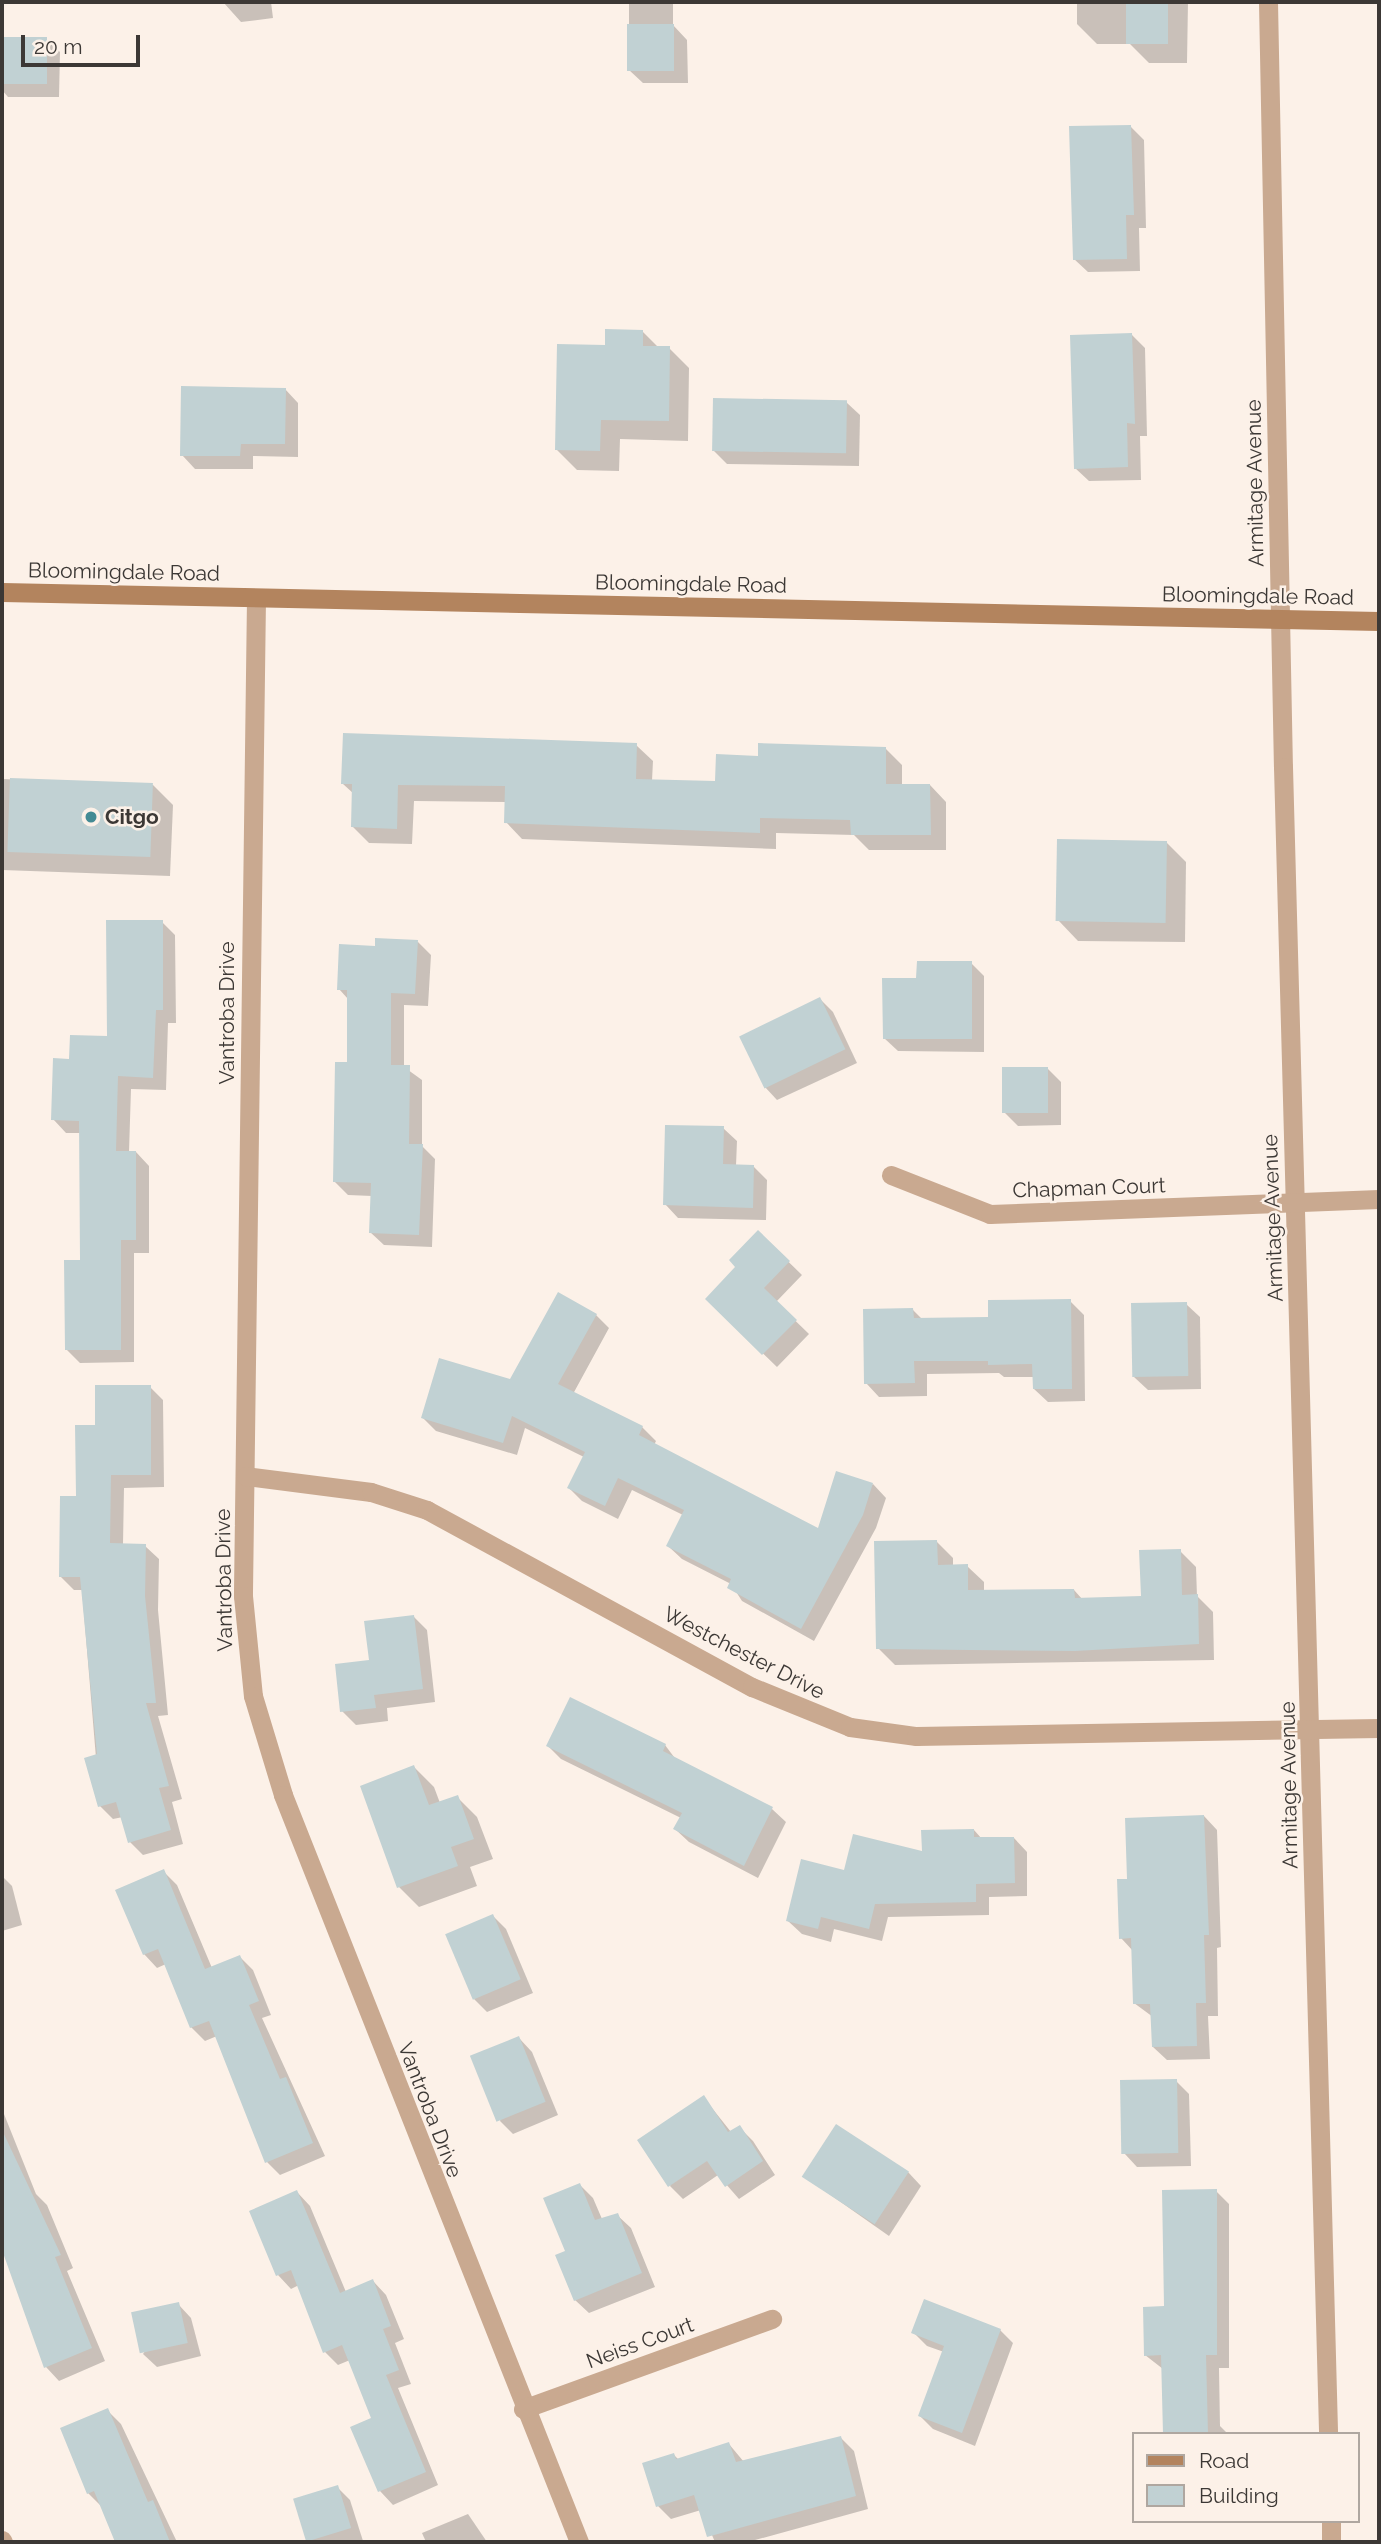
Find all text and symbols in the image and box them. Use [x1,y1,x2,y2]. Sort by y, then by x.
scale bar [24,21,144,65]
text: 20 m [34,34,82,59]
street label: Armitage Avenue [1241,399,1269,567]
street label: Bloomingdale Road [28,558,220,586]
street label: Bloomingdale Road [595,570,787,598]
street label: Bloomingdale Road [1162,582,1354,610]
place label: Citgo [105,804,159,830]
marker: Citgo [83,809,99,825]
street label: Vantroba Drive [214,941,240,1085]
street label: Armitage Avenue [1257,1133,1289,1303]
street label: Chapman Court [1012,1173,1166,1203]
street label: Vantroba Drive [210,1508,238,1652]
street label: Westchester Drive [659,1601,829,1705]
street label: Armitage Avenue [1275,1701,1303,1869]
street label: Vantroba Drive [393,2039,467,2181]
street label: Neiss Court [583,2312,697,2374]
legend [1132,2432,1360,2523]
text: Road [1199,2448,1249,2473]
text: Building [1199,2483,1279,2508]

